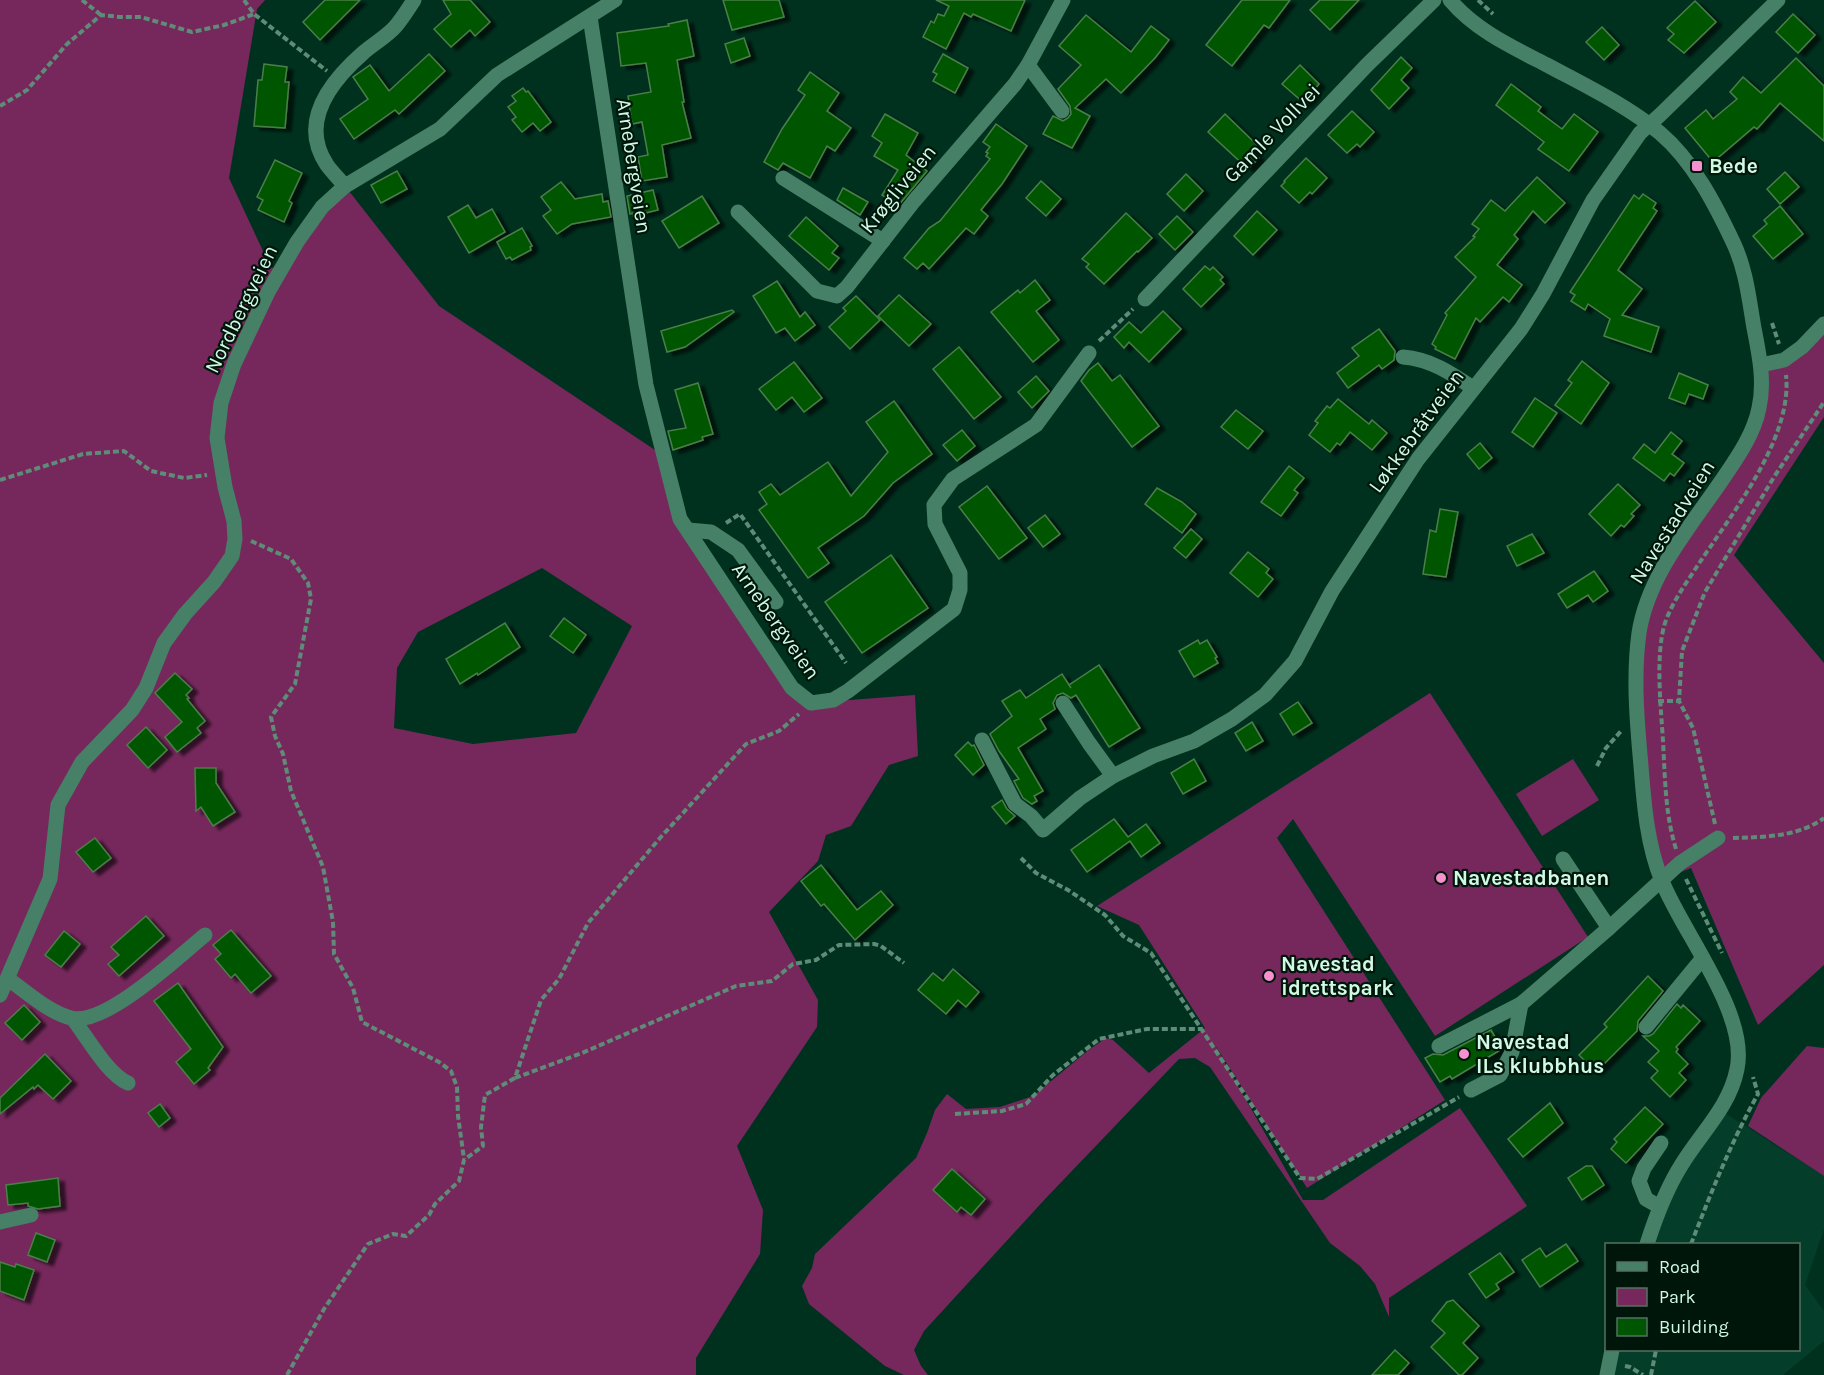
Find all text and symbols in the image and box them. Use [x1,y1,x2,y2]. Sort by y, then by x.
street label: Gamle Vollvei [1219,78,1325,188]
street label: Arnebergveien [611,97,657,235]
street label: Krøgliveien [855,140,941,238]
place label: Bede [1709,154,1758,178]
marker: Bede [1690,159,1704,173]
street label: Nordbergveien [200,241,282,377]
street label: Løkkebråtveien [1363,365,1469,497]
street label: Navestadveien [1624,456,1720,588]
street label: Arnebergveien [727,558,825,684]
place label: Navestadbanen [1453,866,1609,890]
marker: Navestadbanen [1434,871,1448,885]
place label: Navestad idrettspark [1281,952,1394,1000]
marker: Navestad idrettspark [1262,969,1276,983]
place label: Navestad ILs klubbhus [1476,1030,1604,1078]
marker: Navestad ILs klubbhus [1457,1047,1471,1061]
legend [1605,1243,1800,1351]
text: Road [1659,1256,1700,1278]
text: Park [1659,1286,1696,1308]
text: Building [1659,1316,1729,1338]

